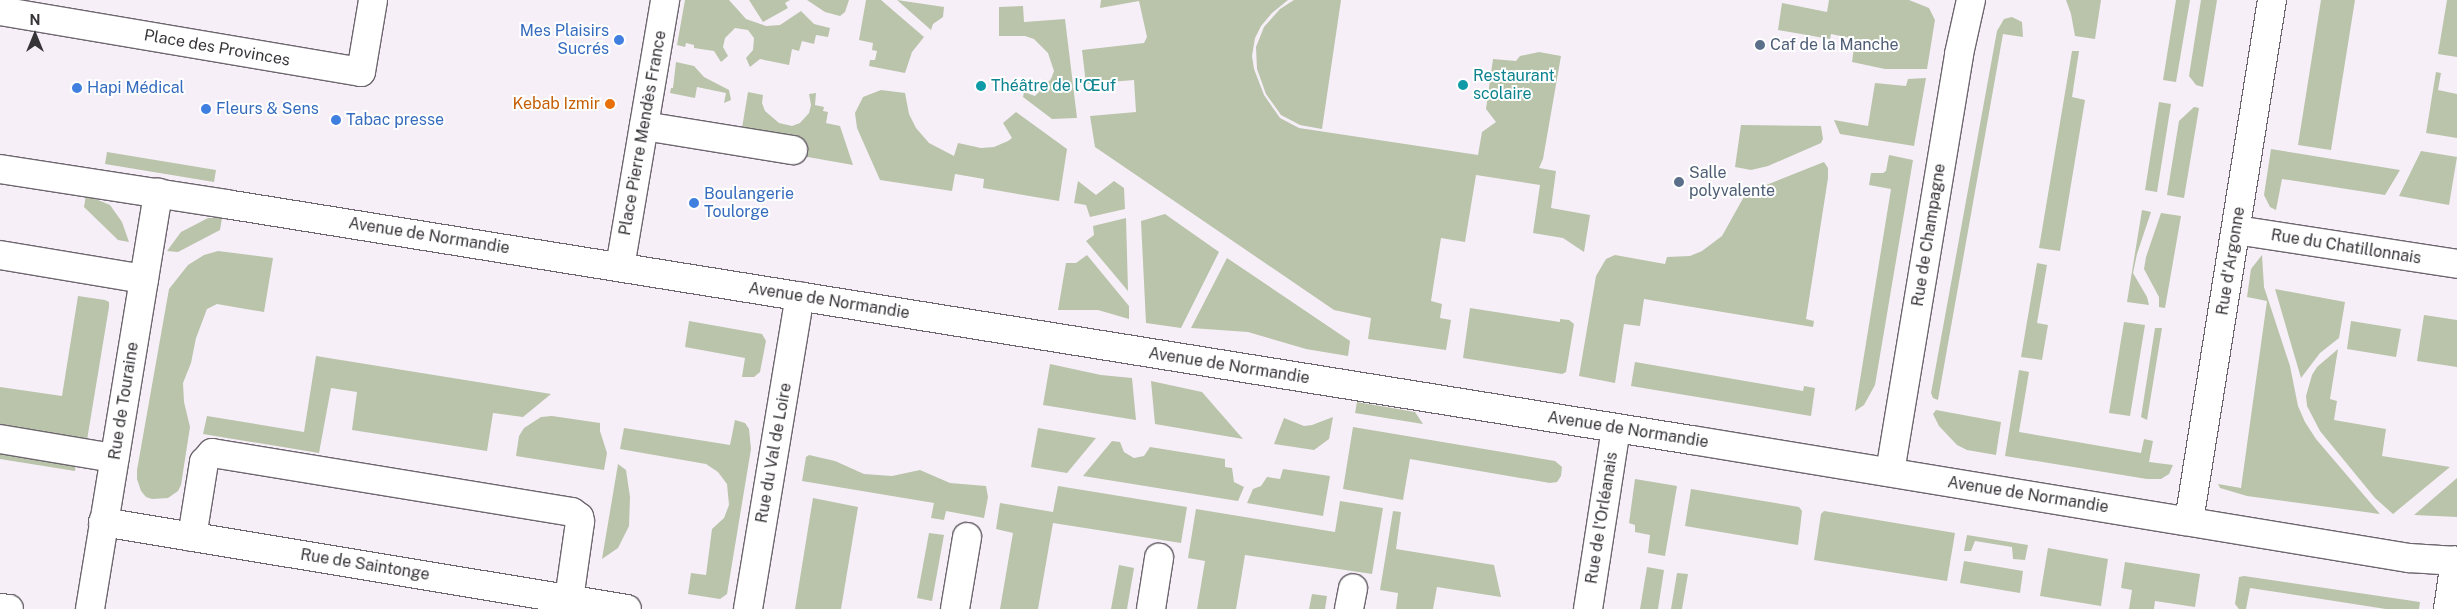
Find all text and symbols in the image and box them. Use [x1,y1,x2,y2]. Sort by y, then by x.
north arrow [10,10,60,60]
text: N [30,12,40,28]
place label: Mes Plaisirs Sucrés [520,21,609,59]
street label: Place des Provinces [142,26,292,70]
street label: Place Pierre Mendès France [615,29,671,237]
marker: Mes Plaisirs Sucrés [613,34,625,46]
place label: Caf de la Manche [1770,35,1899,55]
marker: Caf de la Manche [1754,39,1766,51]
place label: Restaurant scolaire [1473,66,1555,104]
place label: Théâtre de l'Œuf [991,76,1116,96]
place label: Hapi Médical [87,78,184,98]
marker: Restaurant scolaire [1457,79,1469,91]
marker: Théâtre de l'Œuf [975,80,987,92]
marker: Hapi Médical [71,82,83,94]
place label: Kebab Izmir [512,94,600,114]
marker: Kebab Izmir [604,98,616,110]
place label: Fleurs & Sens [216,99,319,119]
marker: Fleurs & Sens [200,103,212,115]
place label: Tabac presse [346,110,444,130]
marker: Tabac presse [330,114,342,126]
street label: Rue de Champagne [1908,162,1950,308]
place label: Salle polyvalente [1689,163,1775,201]
marker: Salle polyvalente [1673,176,1685,188]
place label: Boulangerie Toulorge [704,184,794,222]
marker: Boulangerie Toulorge [688,197,700,209]
street label: Rue d'Argonne [2213,205,2249,317]
street label: Avenue de Normandie [347,214,511,258]
street label: Rue du Chatillonnais [2269,226,2423,268]
street label: Avenue de Normandie [747,279,911,323]
street label: Rue de Touraine [105,341,143,461]
street label: Avenue de Normandie [1147,344,1311,388]
street label: Rue du Val de Loire [752,381,796,525]
street label: Avenue de Normandie [1546,408,1710,452]
street label: Rue de l'Orléanais [1582,450,1622,586]
street label: Avenue de Normandie [1946,473,2110,517]
street label: Rue de Saintonge [299,545,431,585]

